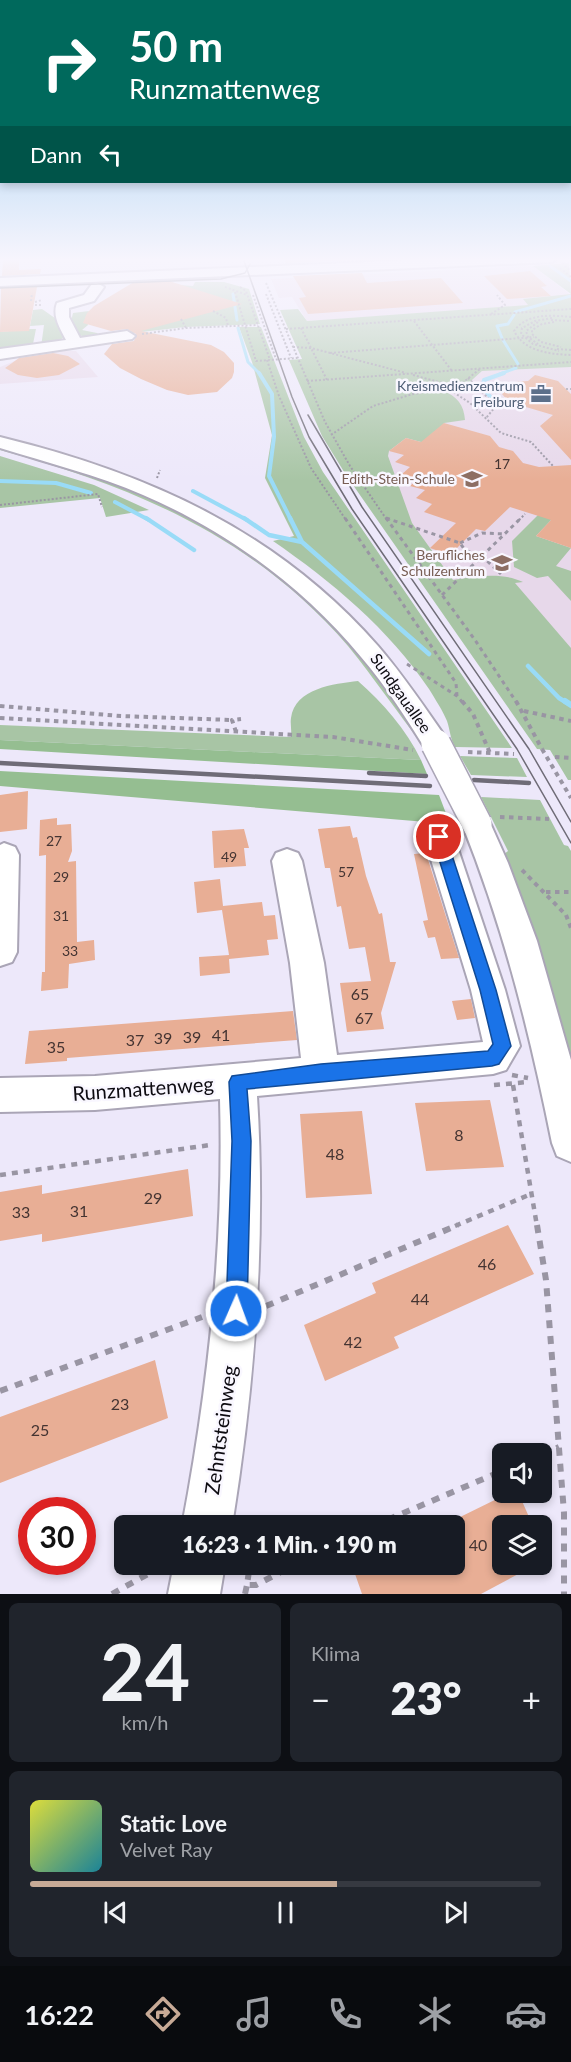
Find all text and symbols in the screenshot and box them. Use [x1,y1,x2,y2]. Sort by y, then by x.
text: 50 m [129,21,223,71]
icon: right [30,24,108,102]
text: Runzmattenweg [129,72,320,105]
icon: left [94,138,127,171]
text: Dann [30,141,82,168]
place label: Kreismedienzentrum Freiburg [397,377,524,410]
office icon: Kreismedienzentrum Freiburg [529,382,553,406]
house number: 17 [494,455,510,472]
school or university icon: Edith-Stein-Schule [460,467,484,491]
place label: Edith-Stein-Schule [341,470,455,487]
place label: Berufliches Schulzentrum [401,546,485,579]
school or university icon: Berufliches Schulzentrum [490,551,514,575]
street label: Sundgauallee [367,649,436,736]
pin [413,811,464,862]
icon: arrive [422,820,455,853]
house number: 27 [46,832,62,849]
house number: 49 [221,848,237,865]
house number: 57 [338,863,354,880]
house number: 29 [53,868,69,885]
house number: 31 [53,907,69,924]
house number: 33 [62,942,78,959]
house number: 65 [351,984,369,1003]
house number: 67 [355,1008,373,1027]
house number: 41 [212,1025,230,1044]
house number: 39 [183,1027,201,1046]
house number: 39 [154,1028,172,1047]
house number: 37 [126,1030,144,1049]
house number: 35 [47,1037,65,1056]
street label: Runzmattenweg [71,1071,214,1105]
house number: 8 [454,1125,464,1144]
house number: 48 [326,1144,344,1163]
house number: 29 [144,1188,162,1207]
house number: 31 [70,1201,88,1220]
house number: 33 [12,1202,30,1221]
house number: 46 [478,1254,496,1273]
position arrow [204,1279,268,1343]
house number: 44 [411,1289,429,1308]
house number: 42 [344,1332,362,1351]
street label: Zehntsteinweg [199,1364,241,1496]
house number: 23 [111,1394,129,1413]
house number: 25 [31,1420,49,1439]
map controls [492,1443,552,1575]
button: sound [492,1443,552,1503]
speed limit sign: 30 [18,1497,96,1575]
button: layers [492,1515,552,1575]
text: 16:23 · 1 Min. · 190 m [182,1531,397,1558]
house number: 40 [469,1535,487,1554]
text: 24 [100,1624,190,1718]
text: Klima [311,1641,360,1665]
text: 23° [391,1671,461,1725]
text: − [311,1679,330,1719]
text: + [522,1679,541,1719]
text: km/h [122,1710,168,1734]
text: Static Love [120,1810,227,1837]
text: Velvet Ray [120,1837,213,1861]
icon: previous [99,1896,132,1929]
icon: pause [269,1896,302,1929]
icon: next [439,1896,472,1929]
icon: directions [142,1993,184,2035]
icon: music [233,1993,275,2035]
icon: phone [324,1993,366,2035]
icon: climate [414,1993,456,2035]
icon: car [505,1993,547,2035]
text: 16:22 [24,1998,94,2031]

